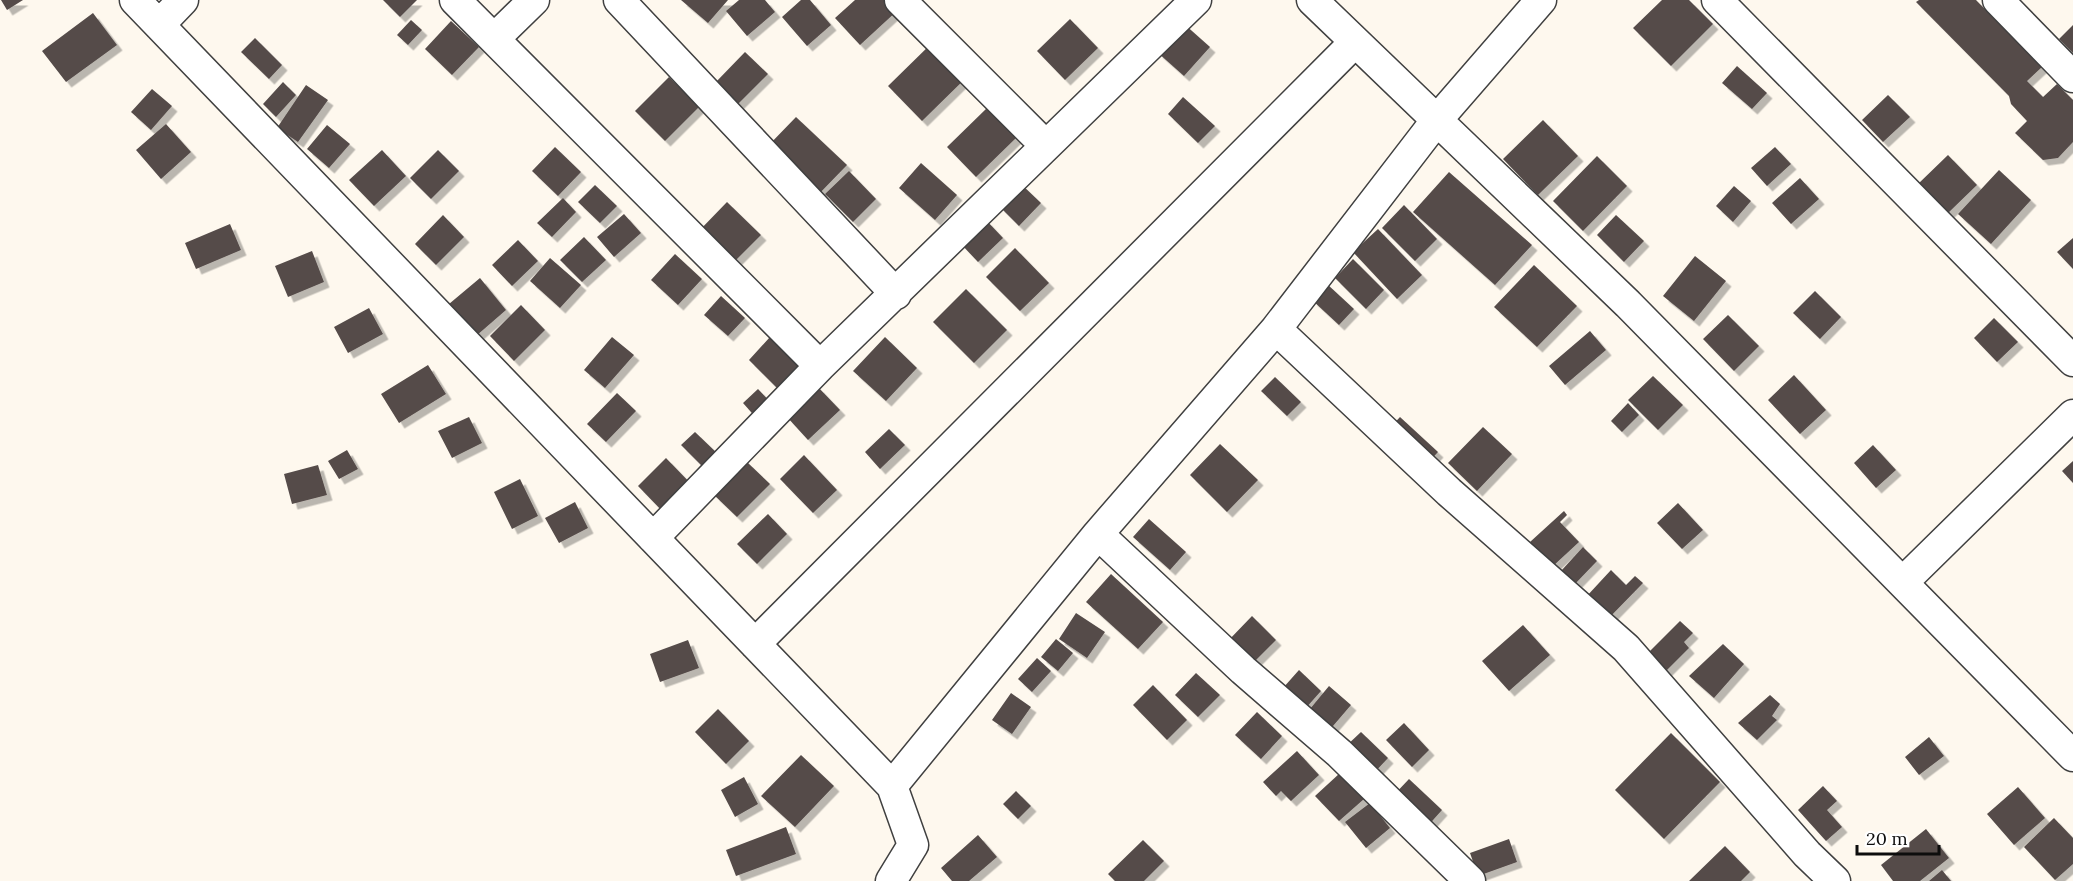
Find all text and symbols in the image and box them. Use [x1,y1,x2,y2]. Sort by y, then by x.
scale bar [1857,818,1940,856]
text: 20 m [1866,827,1908,850]

